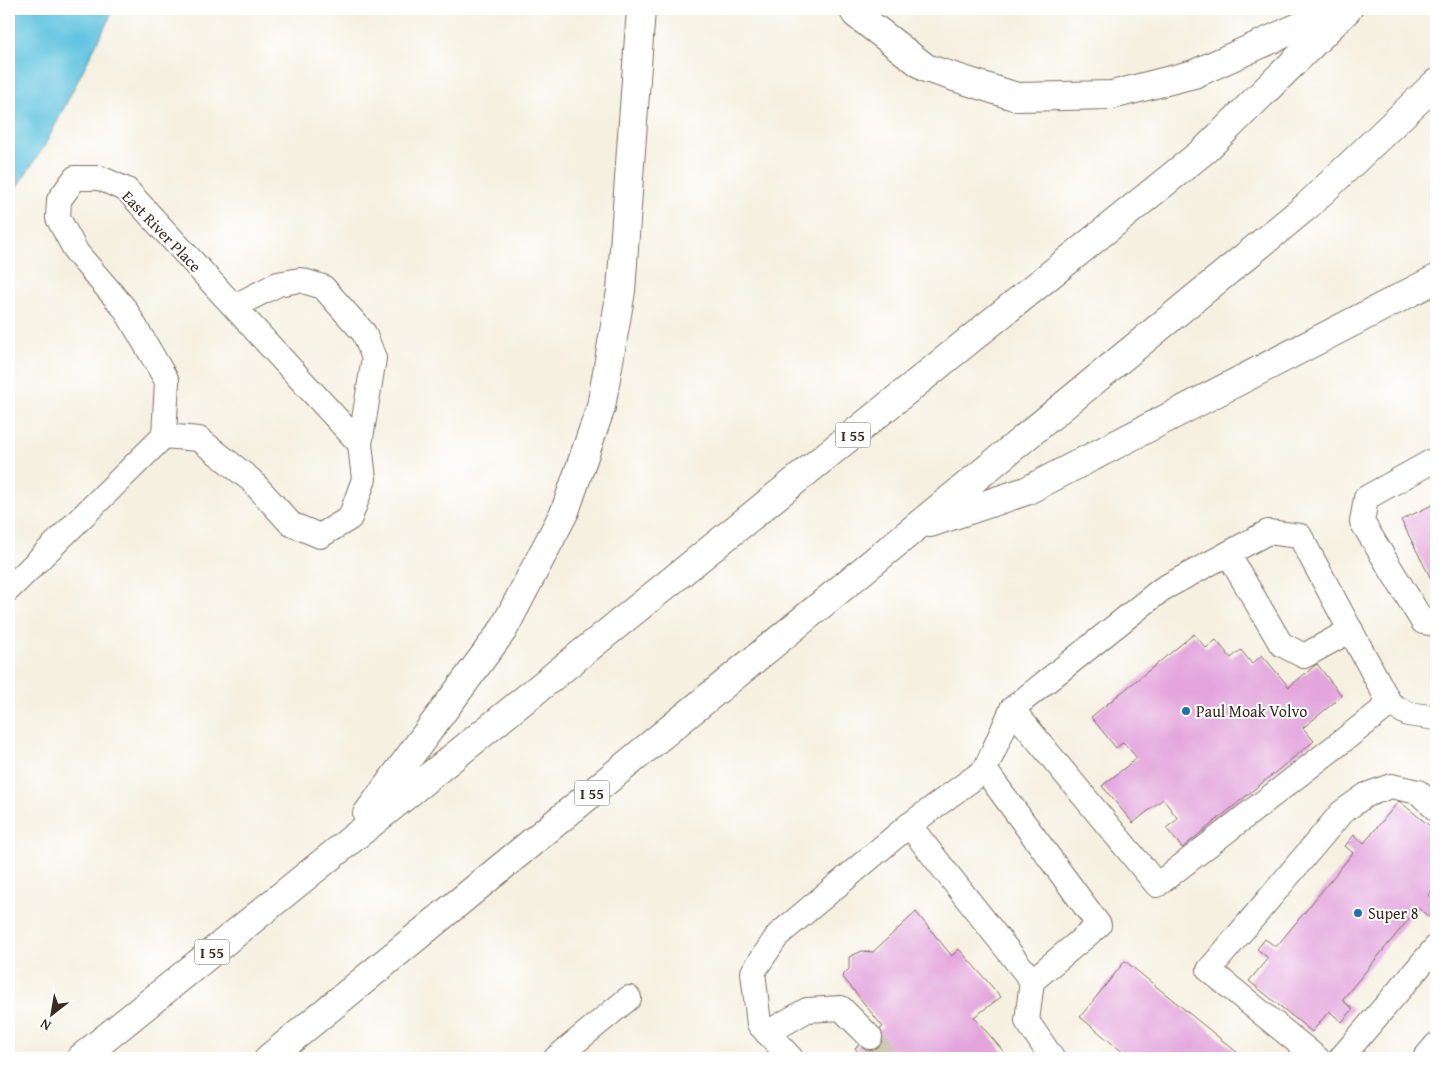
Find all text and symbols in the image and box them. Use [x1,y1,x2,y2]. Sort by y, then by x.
street label: East River Place [117,185,207,277]
road number: I 55 [836,422,870,448]
place label: Paul Moak Volvo [1196,699,1307,723]
marker: Paul Moak Volvo [1180,705,1192,717]
road number: I 55 [574,780,610,806]
place label: Super 8 [1368,901,1419,925]
marker: Super 8 [1352,907,1364,919]
road number: I 55 [194,940,230,964]
north arrow [28,990,78,1040]
text: N [36,1014,54,1036]

